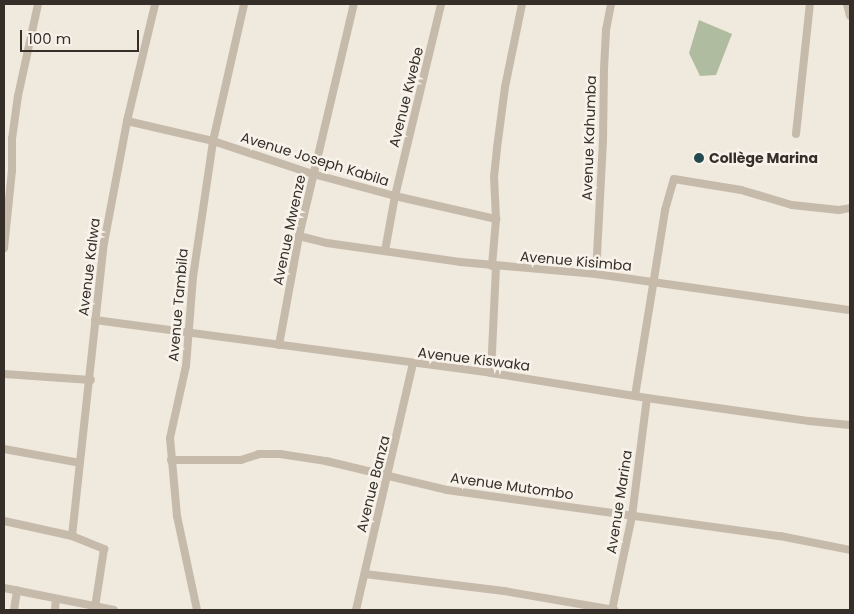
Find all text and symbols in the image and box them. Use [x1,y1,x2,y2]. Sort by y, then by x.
scale bar [22,20,141,52]
text: 100 m [28,28,71,49]
street label: Avenue Kwebe [385,45,427,149]
street label: Avenue Kahumba [578,75,600,201]
street label: Avenue Joseph Kabila [239,128,391,190]
place label: Collège Marina [709,150,818,166]
marker: Collège Marina [693,152,705,164]
street label: Avenue Mwenze [269,173,309,287]
street label: Avenue Kalwa [75,217,103,317]
street label: Avenue Tambila [165,248,191,362]
street label: Avenue Kisimba [519,248,633,274]
street label: Avenue Kiswaka [417,344,531,374]
street label: Avenue Banza [353,434,393,534]
street label: Avenue Marina [602,449,636,555]
street label: Avenue Mutombo [449,469,575,503]

